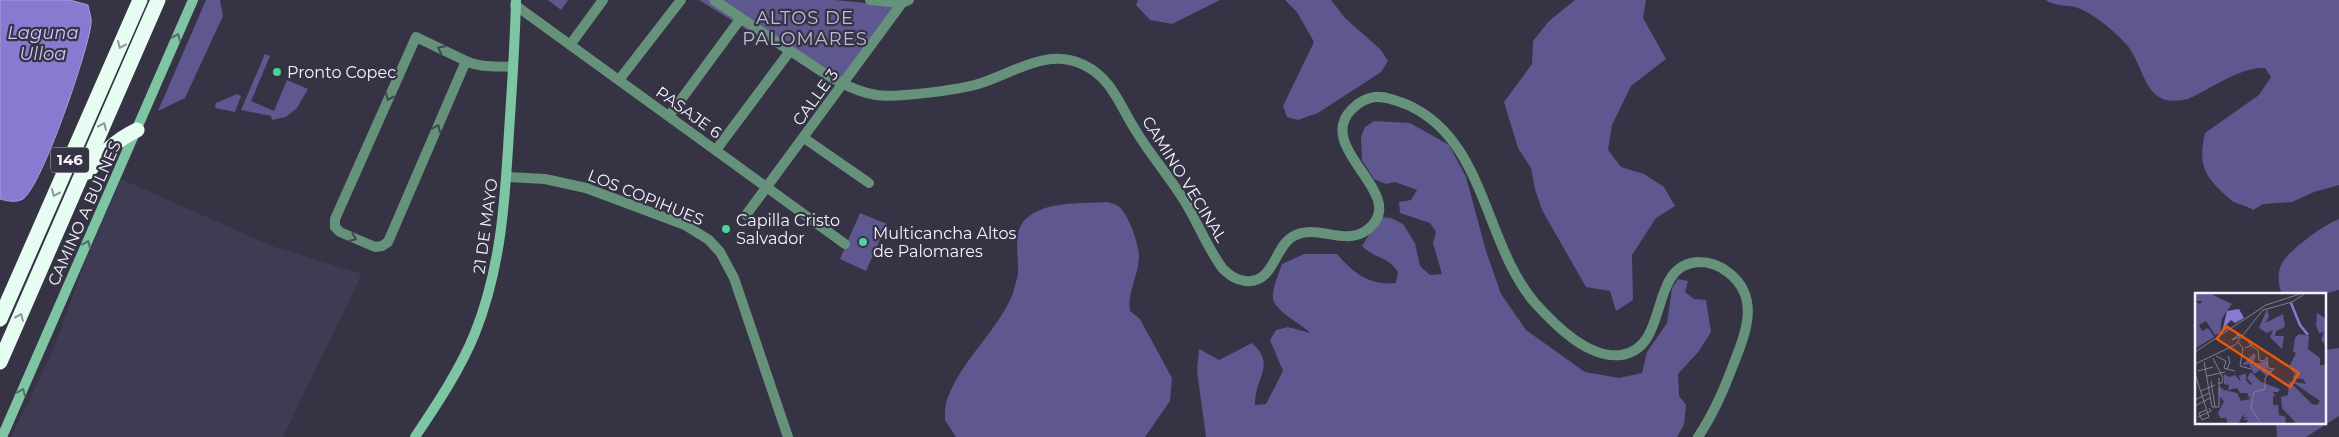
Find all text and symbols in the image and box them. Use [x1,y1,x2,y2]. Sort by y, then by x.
district label: ALTOS DE PALOMARES [742,7,868,50]
water label: Laguna Ulloa [7,22,79,65]
one-way arrow [171,33,182,42]
one-way arrow [116,40,127,49]
one-way arrow [437,45,446,55]
place label: Pronto Copec [287,63,396,82]
street label: CALLE 3 [789,65,842,129]
marker: Pronto Copec [271,66,283,78]
street label: PASAJE 6 [652,82,725,143]
one-way arrow [385,92,395,101]
street label: CAMINO VECINAL [1138,113,1231,246]
one-way arrow [97,122,108,131]
one-way arrow [431,124,442,133]
street label: CAMINO A BULNES [44,138,125,289]
road number: 146 [51,148,89,172]
street label: LOS COPIHUES [585,166,707,229]
street label: 21 DE MAYO [469,177,502,275]
one-way arrow [51,188,62,197]
place label: Capilla Cristo Salvador [736,211,840,248]
marker: Capilla Cristo Salvador [720,223,732,235]
place label: Multicancha Altos de Palomares [873,224,1016,261]
one-way arrow [348,231,357,242]
marker: Multicancha Altos de Palomares [857,236,869,248]
one-way arrow [82,240,92,248]
inset map [2195,293,2326,424]
one-way arrow [13,313,24,322]
one-way arrow [16,388,26,397]

